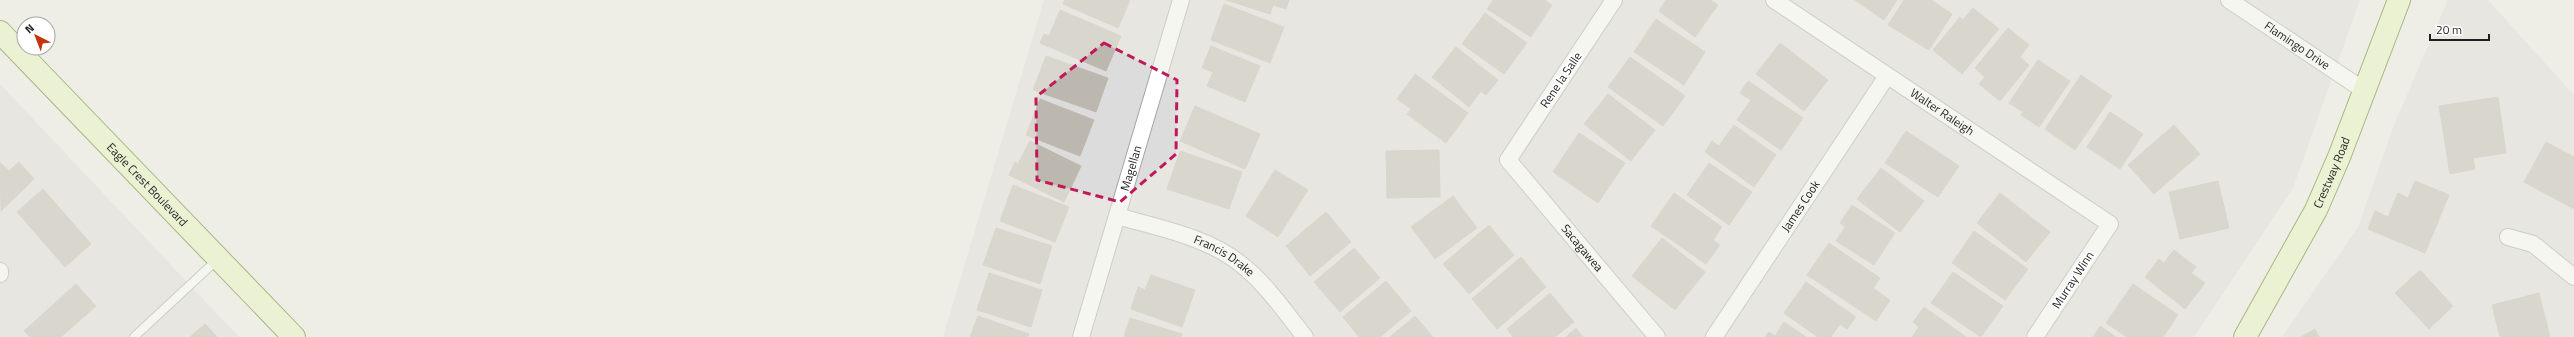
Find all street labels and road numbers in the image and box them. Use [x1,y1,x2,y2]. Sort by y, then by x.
street label: Flamingo Drive [2261,16,2334,74]
street label: Rene la Salle [1535,48,1586,112]
street label: Walter Raleigh [1906,83,1978,140]
street label: Crestway Road [2308,134,2355,211]
street label: Eagle Crest Boulevard [102,138,193,231]
street label: Magellan [1115,143,1146,193]
street label: James Cook [1776,176,1825,236]
street label: Sacagawea [1557,220,1608,276]
street label: Francis Drake [1191,229,1259,281]
street label: Murray Winn [2047,247,2098,312]

